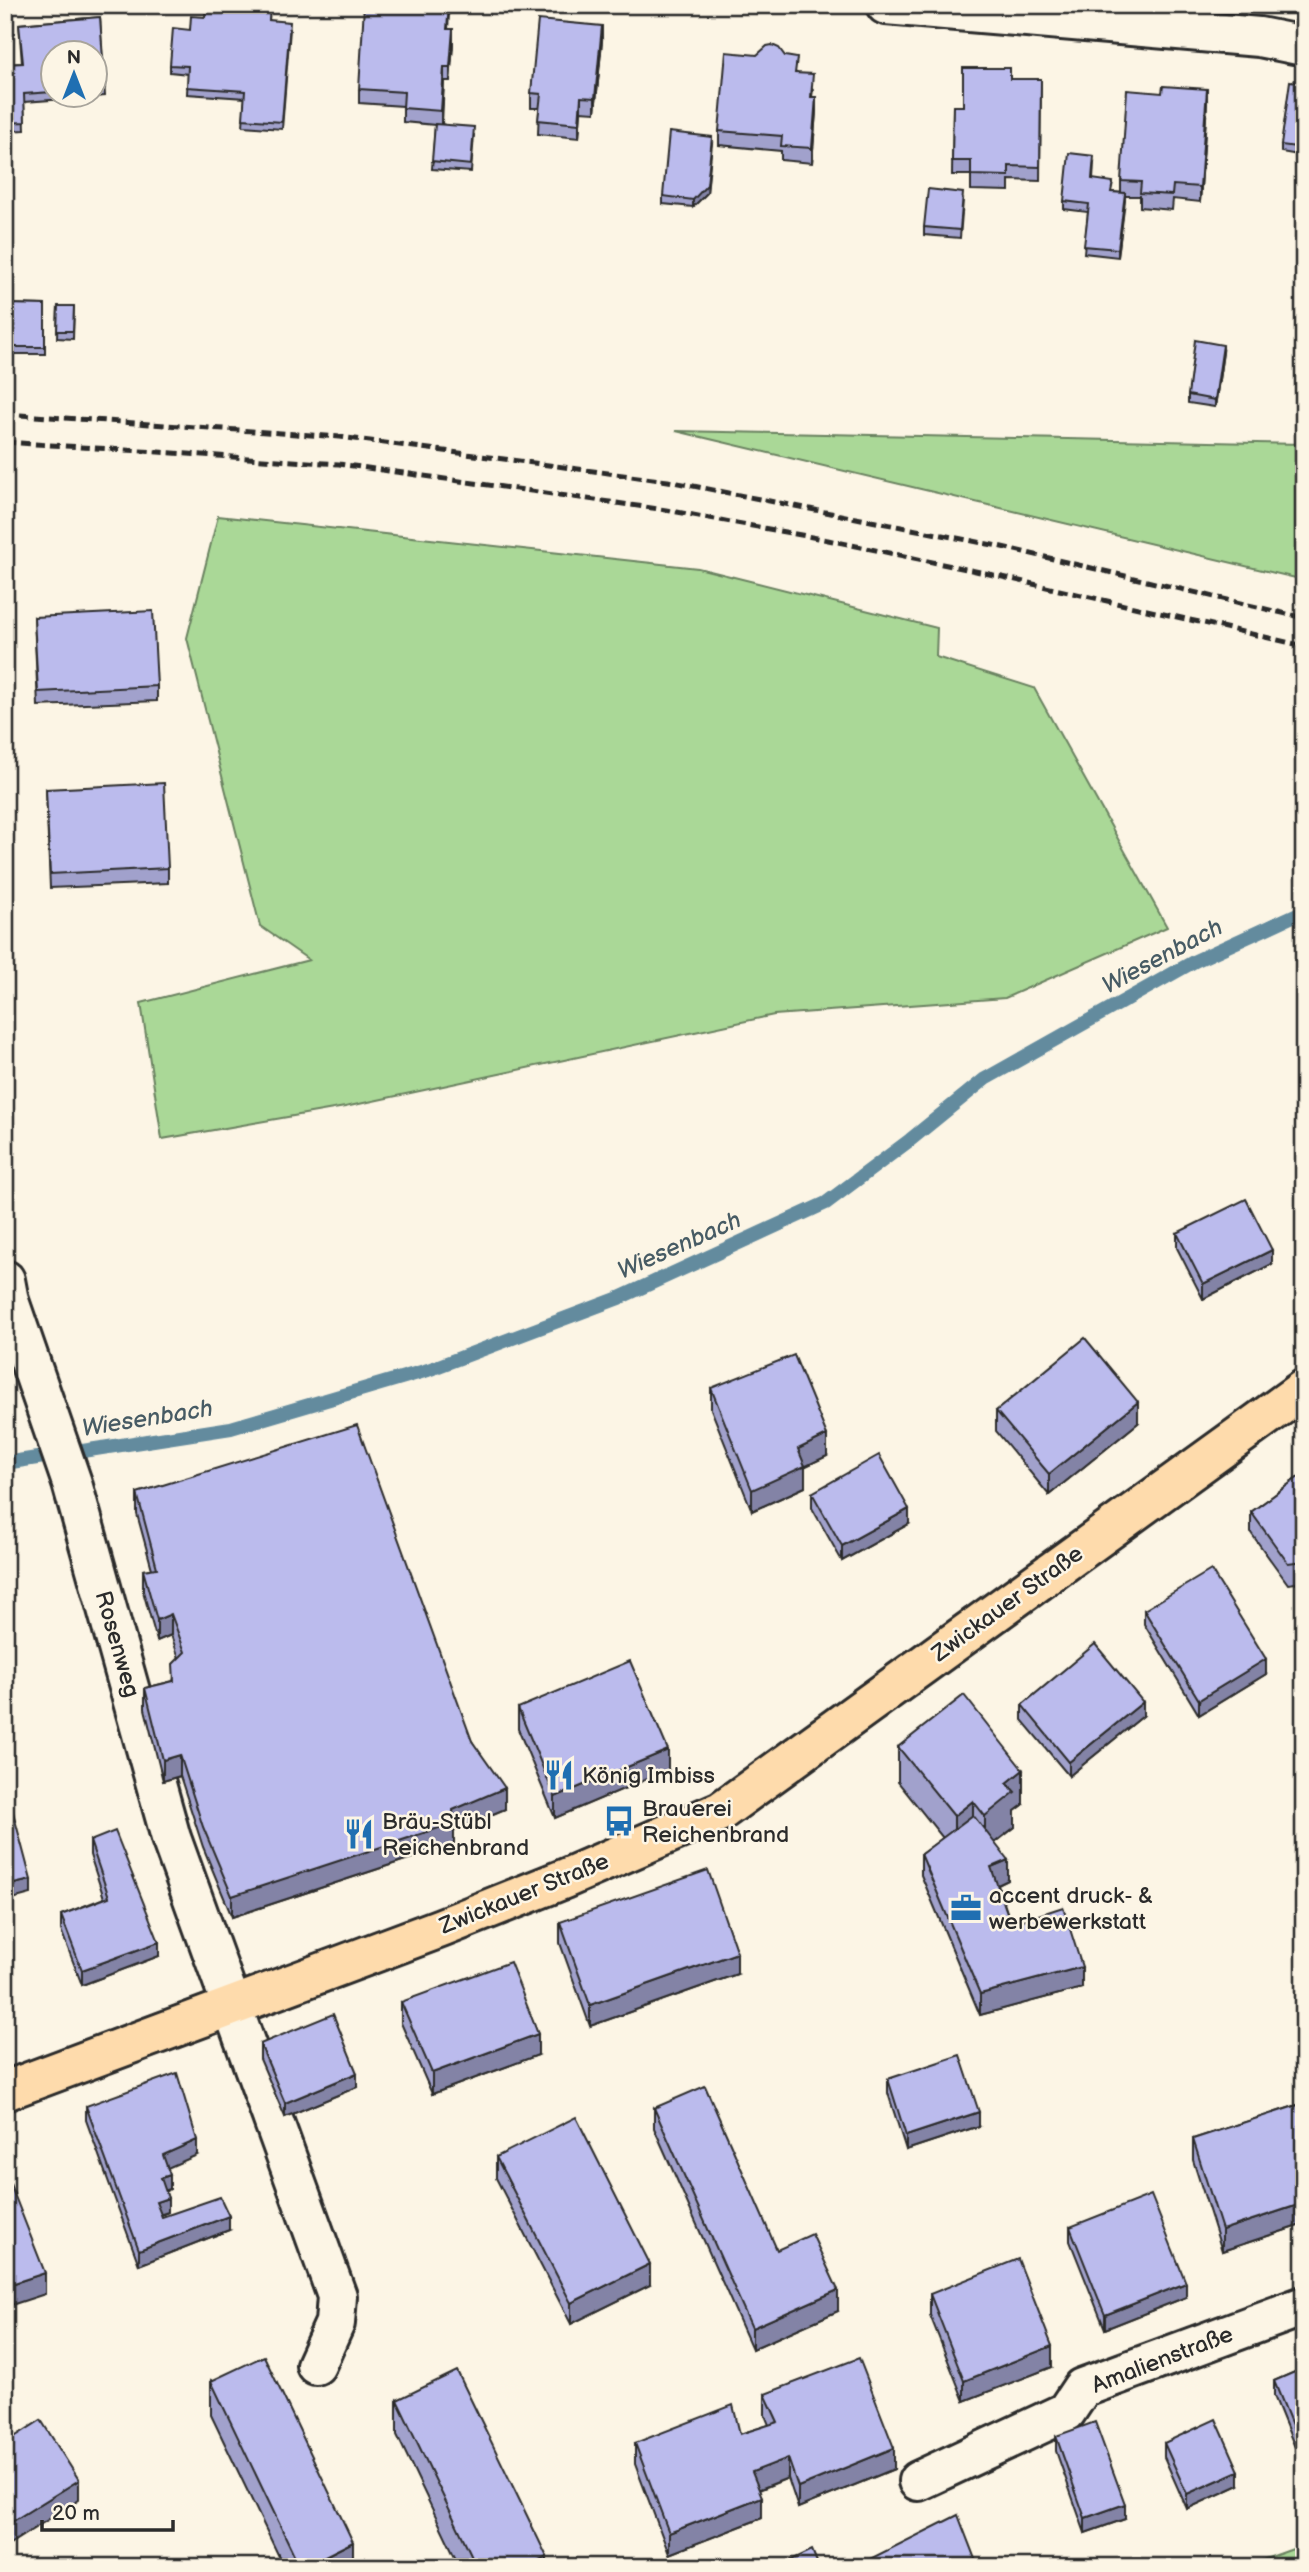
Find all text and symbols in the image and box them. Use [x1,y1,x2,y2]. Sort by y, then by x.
north arrow [38,38,108,108]
text: N [67,47,81,70]
water label: Wiesenbach [1097,913,1227,1000]
water label: Wiesenbach [613,1205,746,1286]
water label: Wiesenbach [79,1394,215,1443]
street label: Zwickauer Straße [926,1540,1089,1669]
street label: Rosenweg [89,1588,146,1701]
restaurant icon: König Imbiss [542,1758,576,1792]
place label: König Imbiss [582,1762,715,1790]
place label: Brauerei Reichenbrand [642,1795,789,1849]
bus stop icon: Brauerei Reichenbrand [602,1804,636,1838]
place label: Bräu-Stübl Reichenbrand [382,1808,529,1862]
restaurant icon: Bräu-Stübl Reichenbrand [342,1817,376,1851]
street label: Zwickauer Straße [435,1847,613,1941]
place label: accent druck- & werbewerkstatt [989,1882,1153,1936]
office icon: accent druck- & werbewerkstatt [949,1891,983,1925]
street label: Amalienstraße [1088,2320,1237,2400]
scale bar [42,2488,173,2532]
text: 20 m [52,2501,100,2526]

